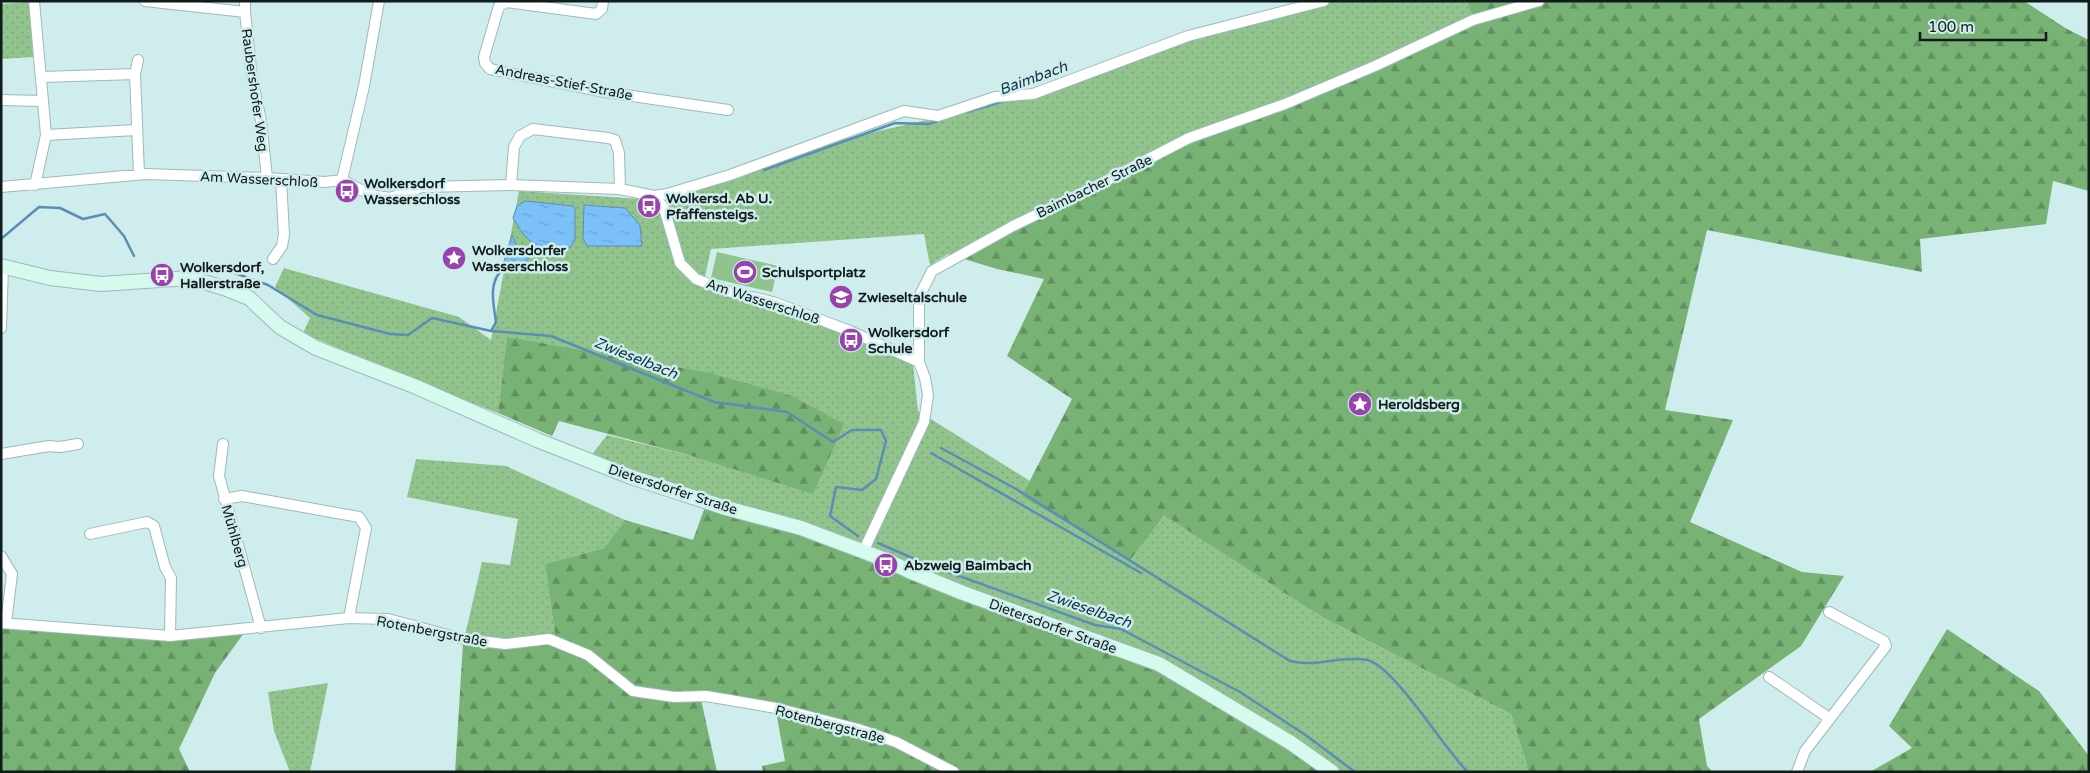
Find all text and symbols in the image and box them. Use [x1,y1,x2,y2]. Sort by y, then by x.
scale bar [1920,10,2046,42]
text: 100 m [1928,18,1974,36]
street label: Raubershofer Weg [237,27,272,153]
water label: Baimbach [996,57,1070,99]
street label: Andreas-Stief-Straße [494,61,634,104]
street label: Baimbacher Straße [1033,151,1155,222]
street label: Am Wasserschloß [199,168,318,191]
place label: Wolkersdorf Wasserschloss [364,175,461,208]
bus stop icon: Wolkersdorf Wasserschloss [334,178,360,204]
place label: Wolkersd. Ab U. Pfaffensteigs. [666,190,772,223]
bus stop icon: Wolkersd. Ab U. Pfaffensteigs. [636,193,662,219]
place label: Wolkersdorfer Wasserschloss [472,242,569,275]
place icon: Wolkersdorfer Wasserschloss [441,245,467,271]
place label: Wolkersdorf, Hallerstraße [180,259,264,292]
sports icon: Schulsportplatz [732,259,758,285]
bus stop icon: Wolkersdorf, Hallerstraße [149,262,175,288]
place label: Schulsportplatz [762,264,866,281]
street label: Am Wasserschloß [704,275,822,328]
school or university icon: Zwieseltalschule [828,284,854,310]
place label: Zwieseltalschule [858,289,967,306]
place label: Wolkersdorf Schule [868,324,950,357]
bus stop icon: Wolkersdorf Schule [838,327,864,353]
water label: Zwieselbach [592,333,681,383]
place icon: Heroldsberg [1347,391,1373,417]
place label: Heroldsberg [1378,396,1460,413]
street label: Dietersdorfer Straße [606,461,740,518]
street label: Mühlberg [217,503,252,570]
bus stop icon: Abzweig Baimbach [873,552,899,578]
place label: Abzweig Baimbach [904,557,1032,574]
water label: Zwieselbach [1044,586,1134,632]
street label: Dietersdorfer Straße [987,595,1119,658]
street label: Rotenbergstraße [375,612,489,651]
street label: Rotenbergstraße [773,702,886,747]

